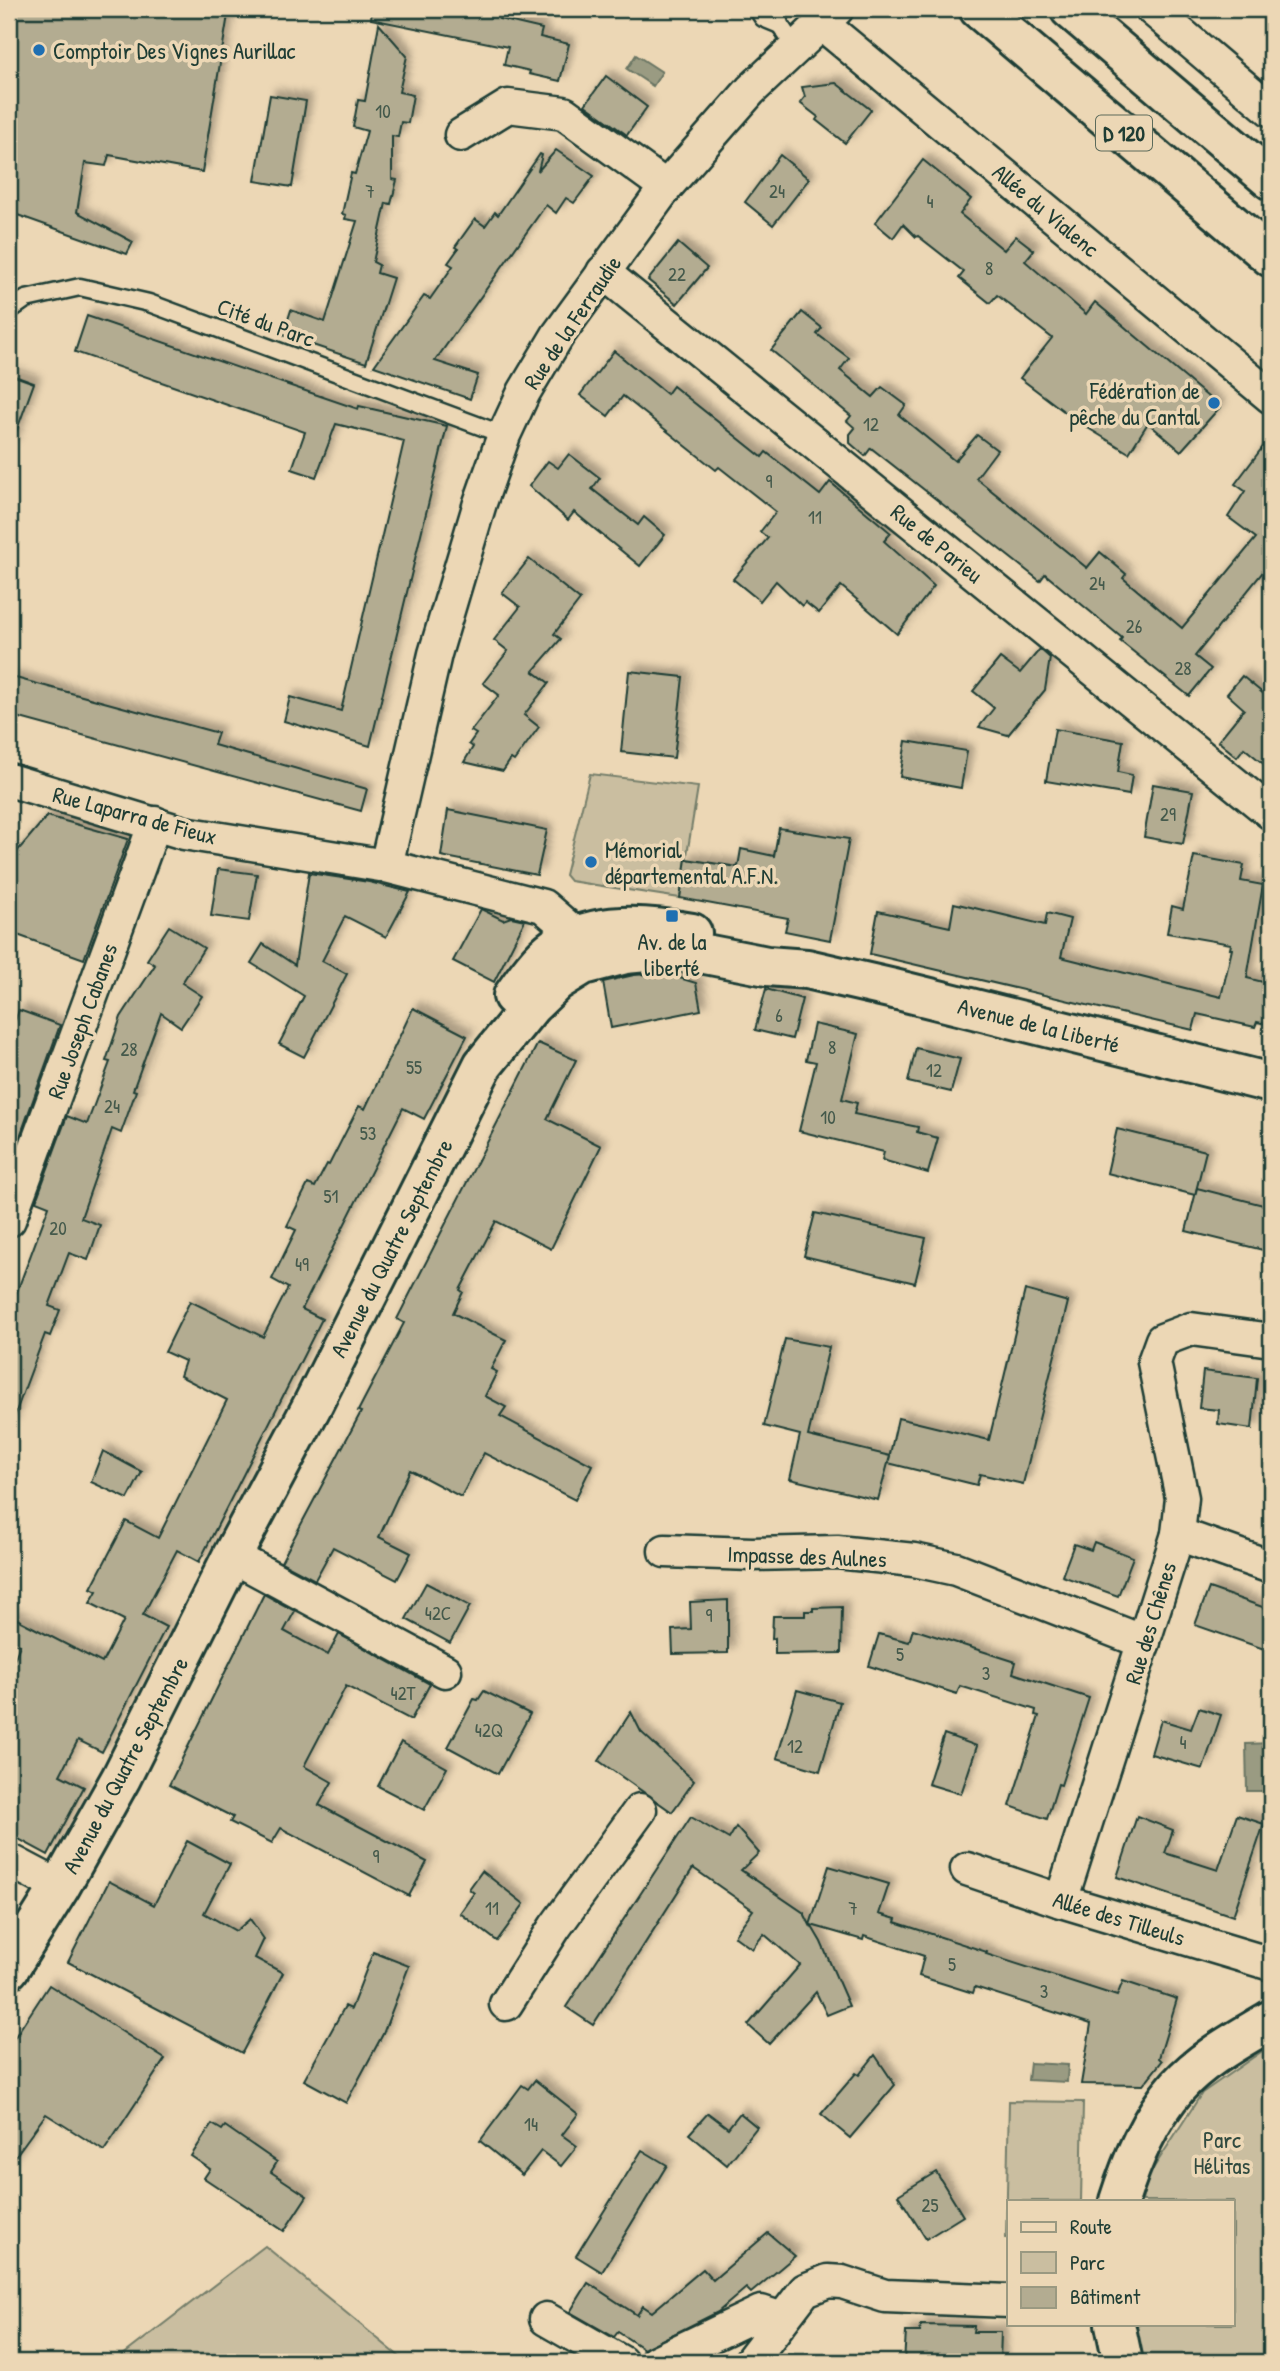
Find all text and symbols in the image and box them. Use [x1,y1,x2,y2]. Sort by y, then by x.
place label: Comptoir Des Vignes Aurillac [53,35,295,66]
marker: Comptoir Des Vignes Aurillac [31,42,47,58]
house number: 10 [375,98,391,124]
road number: D 120 [1096,116,1152,150]
street label: Allée du Vialenc [986,156,1106,264]
house number: 7 [365,178,375,204]
house number: 24 [769,178,785,204]
house number: 4 [926,188,934,214]
street label: Rue de la Ferraudie [516,249,628,395]
house number: 8 [985,255,993,281]
house number: 22 [668,261,686,287]
street label: Cité du Parc [213,290,319,354]
place label: Fédération de pêche du Cantal [1069,375,1201,432]
marker: Fédération de pêche du Cantal [1206,395,1222,411]
house number: 12 [863,411,879,437]
house number: 9 [766,468,773,494]
street label: Rue de Parieu [885,496,989,590]
house number: 11 [808,504,822,530]
house number: 24 [1089,570,1105,596]
house number: 26 [1126,613,1142,639]
house number: 28 [1174,655,1192,681]
street label: Rue Laparra de Fieux [50,778,220,852]
house number: 29 [1160,801,1176,827]
place label: Mémorial départemental A.F.N. [605,834,778,891]
marker: Mémorial départemental A.F.N. [583,854,599,870]
marker: Av. de la liberté [664,908,680,924]
place label: Av. de la liberté [637,926,707,983]
street label: Rue Joseph Cabanes [40,939,125,1103]
street label: Avenue de la Liberté [955,990,1123,1060]
house number: 6 [775,1002,783,1028]
house number: 8 [828,1034,836,1060]
house number: 28 [120,1036,138,1062]
house number: 55 [406,1054,422,1080]
house number: 12 [926,1057,942,1083]
house number: 24 [104,1093,120,1119]
house number: 10 [820,1104,836,1130]
house number: 53 [360,1120,376,1146]
street label: Avenue du Quatre Septembre [322,1133,460,1363]
house number: 51 [324,1183,339,1209]
house number: 20 [49,1215,67,1241]
house number: 49 [295,1251,309,1277]
street label: Impasse des Aulnes [727,1538,887,1574]
street label: Rue des Chênes [1117,1558,1183,1688]
house number: 42C [425,1600,451,1626]
house number: 9 [706,1602,713,1628]
house number: 5 [896,1641,904,1667]
street label: Avenue du Quatre Septembre [55,1651,195,1879]
house number: 3 [982,1660,990,1686]
house number: 42T [391,1680,417,1706]
house number: 42Q [475,1717,503,1743]
house number: 4 [1179,1729,1187,1755]
house number: 12 [787,1733,803,1759]
house number: 9 [373,1843,380,1869]
street label: Allée des Tilleuls [1049,1883,1189,1953]
house number: 11 [485,1895,499,1921]
house number: 7 [848,1895,858,1921]
house number: 5 [948,1951,956,1977]
house number: 3 [1040,1978,1048,2004]
house number: 14 [524,2111,538,2137]
park label: Parc Hélitas [1194,2124,1251,2181]
house number: 25 [922,2192,938,2218]
legend [1007,2200,1234,2326]
text: Route [1070,2212,1112,2241]
text: Parc [1070,2248,1105,2277]
text: Bâtiment [1070,2282,1141,2311]

